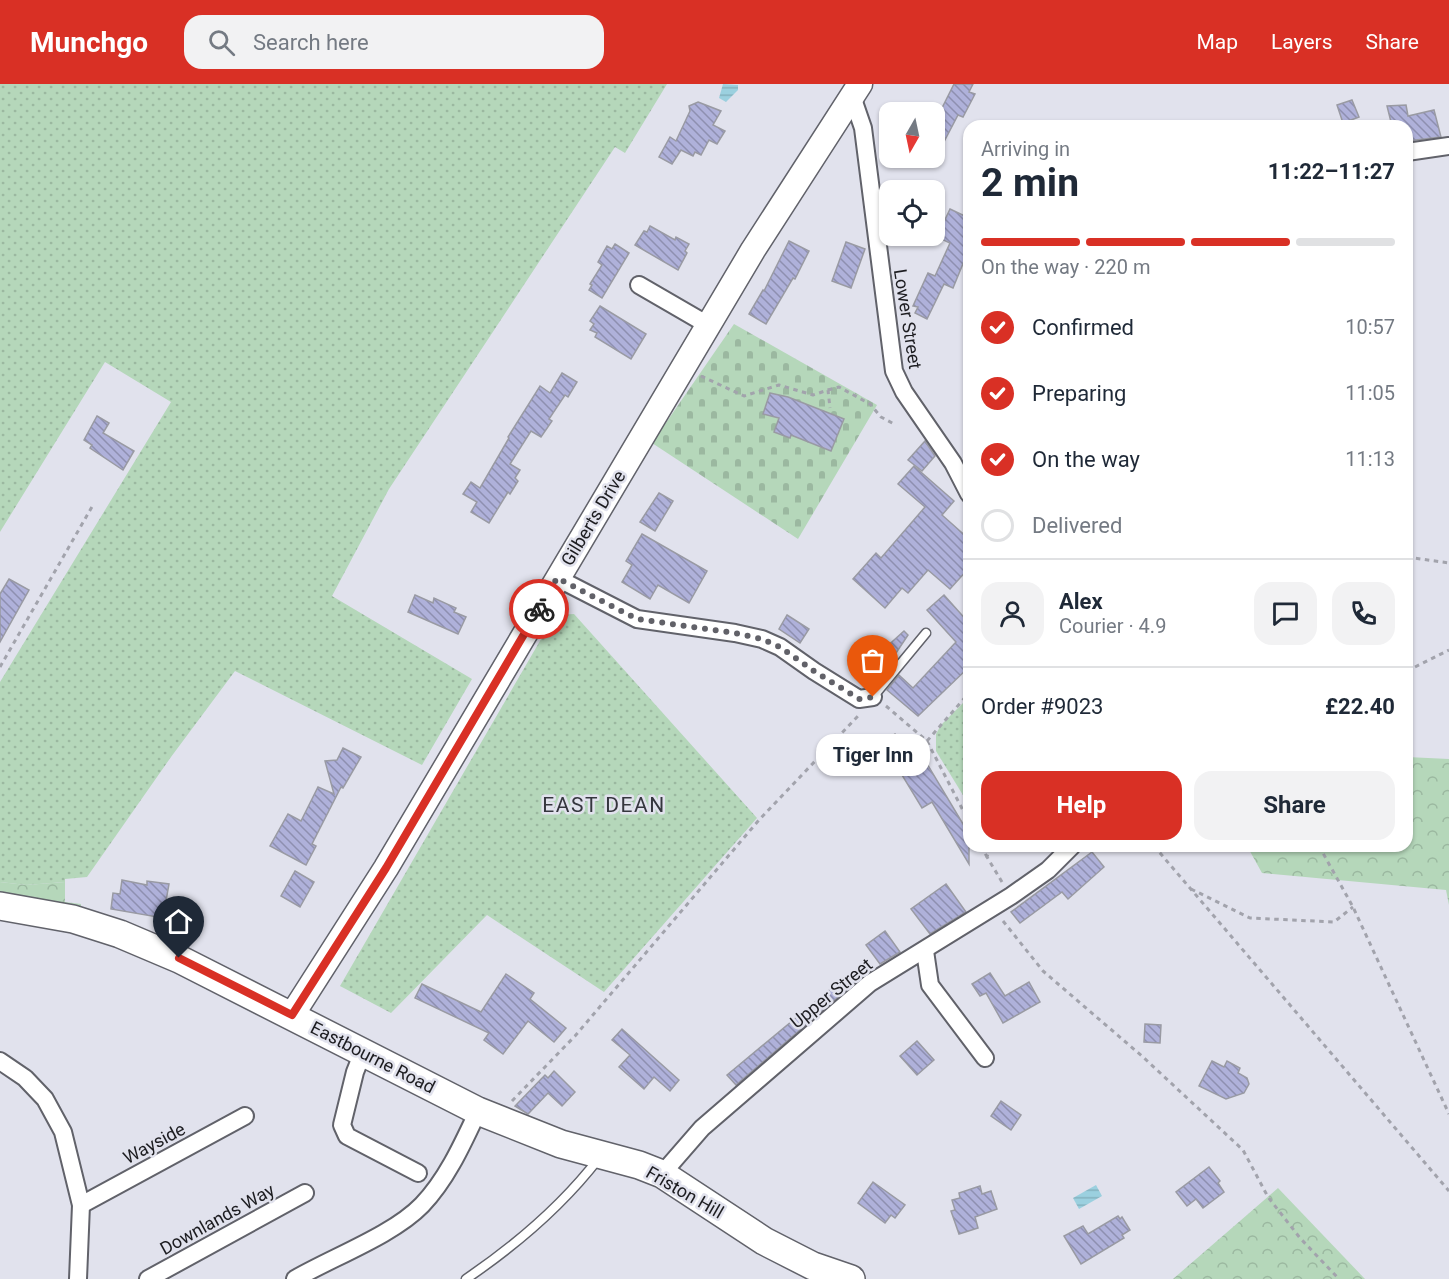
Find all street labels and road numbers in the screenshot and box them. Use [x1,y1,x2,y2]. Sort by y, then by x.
street label: Lower Street [890,267,926,371]
street label: Gilberts Drive [556,467,630,569]
street label: Upper Street [786,953,876,1032]
street label: Eastbourne Road [307,1017,439,1097]
street label: Wayside [119,1118,189,1168]
street label: Friston Hill [643,1161,727,1223]
street label: Downlands Way [156,1179,278,1259]

